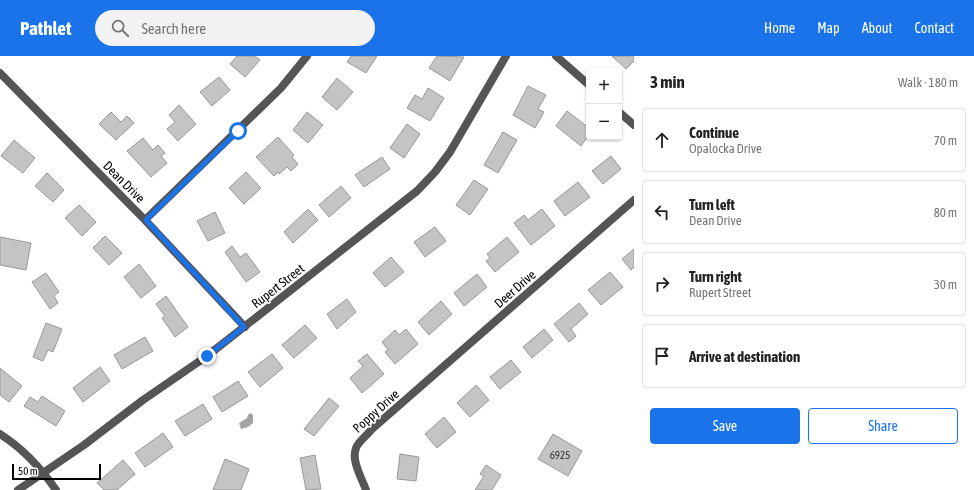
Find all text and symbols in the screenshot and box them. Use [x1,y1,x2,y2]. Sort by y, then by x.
search box [95,10,375,46]
text: Pathlet [20,17,71,39]
icon: search [109,17,131,39]
text: Search here [141,20,206,37]
text: Home [764,20,795,36]
text: Map [817,20,840,36]
text: About [862,20,893,36]
text: Contact [915,20,954,36]
map controls [586,68,622,140]
button: + [586,68,622,104]
text: 3 min [650,72,685,92]
text: Walk · 180 m [898,75,958,90]
button: − [586,104,622,140]
route start [229,122,247,140]
text: Continue [689,124,739,141]
icon: ahead [651,129,673,151]
text: 70 m [934,133,957,148]
text: Opalocka Drive [689,141,762,156]
street label: Dean Drive [100,158,148,206]
text: Turn left [689,196,735,213]
icon: left [651,201,673,223]
text: 80 m [934,205,957,220]
text: Dean Drive [689,213,742,228]
street label: Rupert Street [249,261,307,311]
street label: Deer Drive [491,267,539,311]
text: Turn right [689,268,742,285]
icon: right [651,273,673,295]
text: 30 m [934,277,957,292]
text: Rupert Street [689,285,752,300]
icon: arrive [651,345,673,367]
route end [198,347,216,365]
text: Arrive at destination [689,348,800,365]
street label: Poppy Drive [350,386,402,436]
button: Save [650,408,800,444]
button: Share [808,408,958,444]
house number: 6925 [550,449,570,461]
scale bar [12,462,101,481]
text: 50 m [18,465,38,477]

